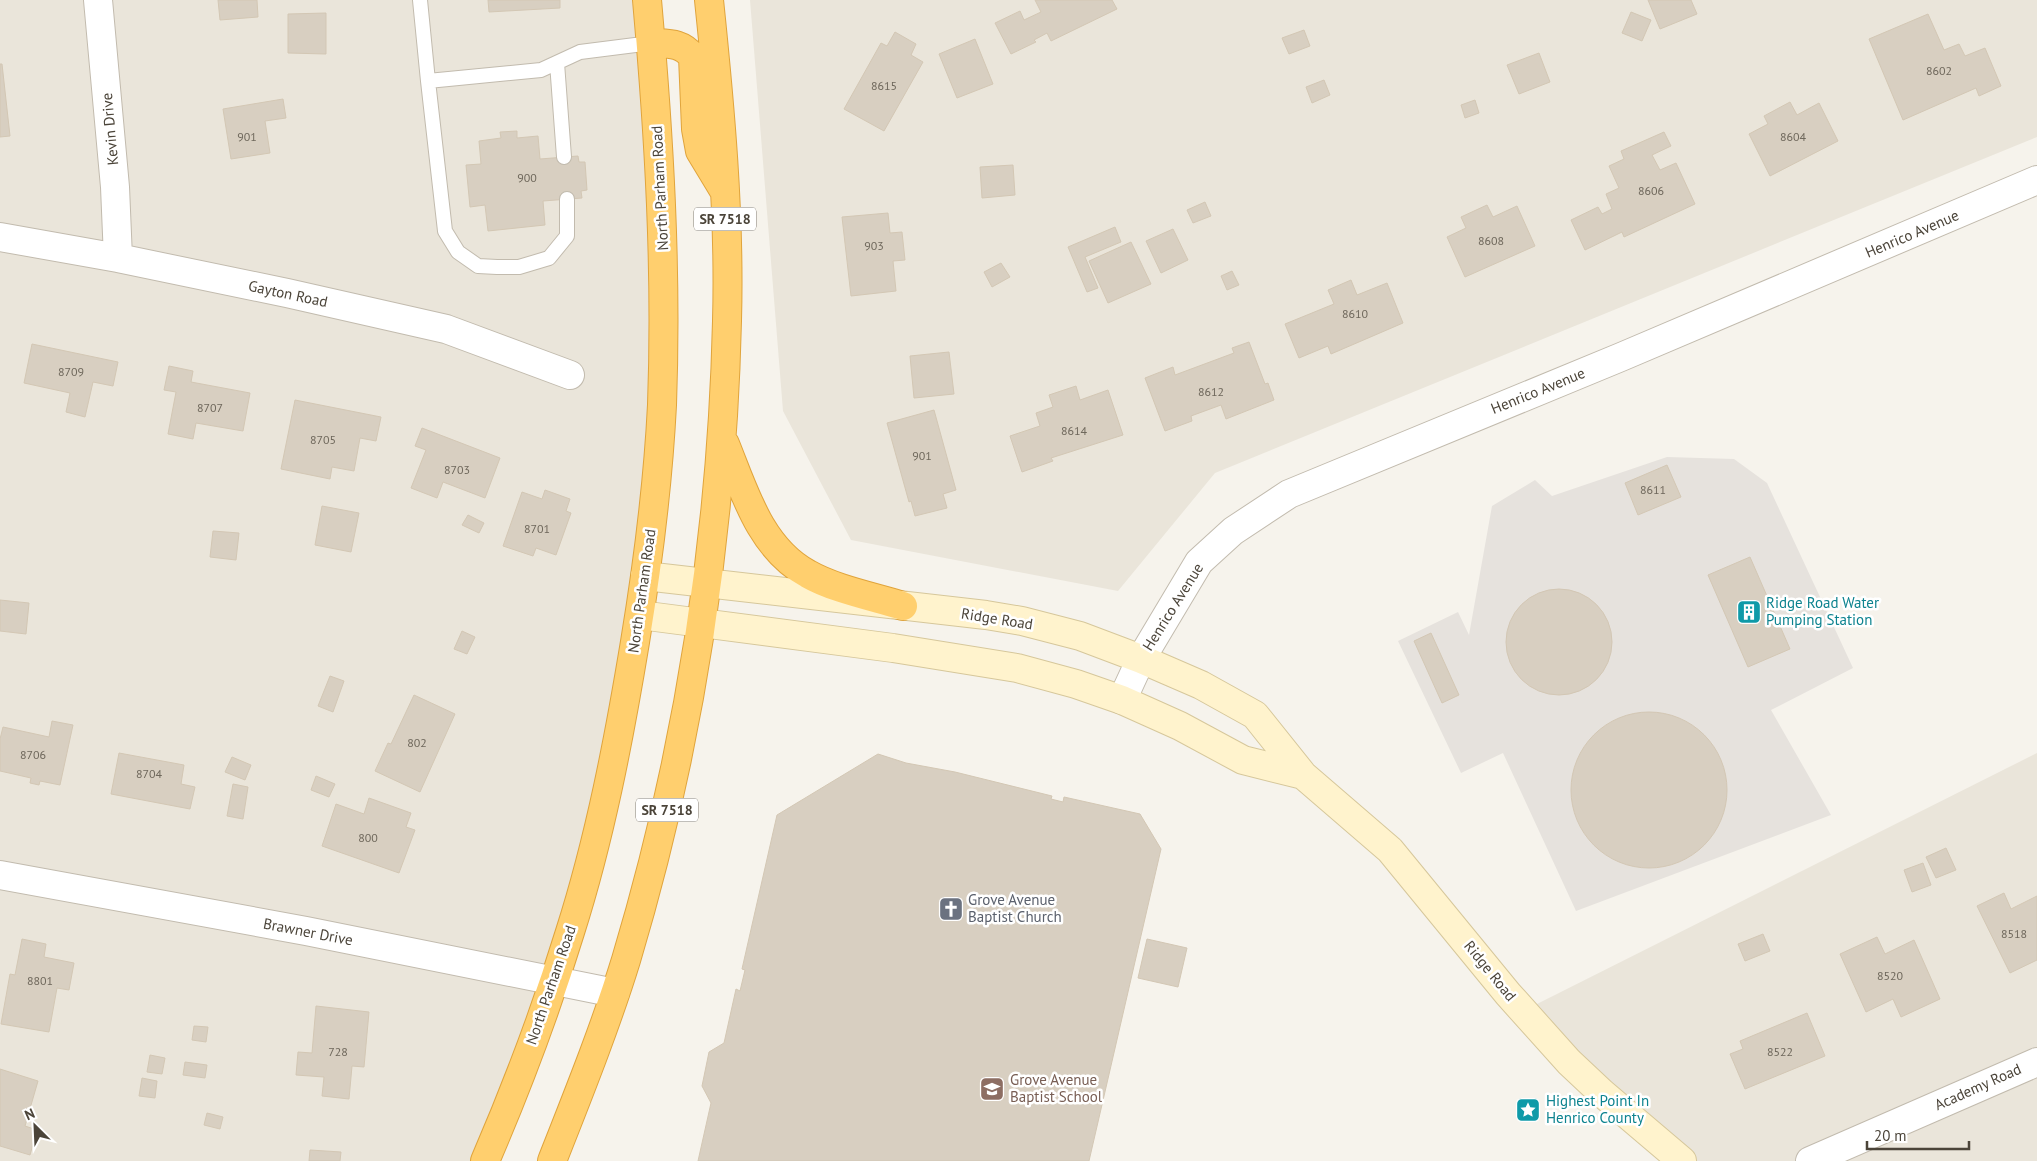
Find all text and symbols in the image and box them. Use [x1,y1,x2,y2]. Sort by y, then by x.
house number: 8602 [1926,63,1952,78]
house number: 8615 [871,78,897,93]
street label: Kevin Drive [97,92,122,166]
street label: North Parham Road [647,125,672,251]
house number: 901 [237,129,257,144]
house number: 8604 [1780,129,1807,144]
house number: 900 [517,170,537,185]
house number: 8606 [1638,183,1664,198]
street label: Henrico Avenue [1862,205,1961,262]
road number: SR 7518 [694,208,756,230]
house number: 8608 [1478,233,1504,248]
house number: 903 [864,238,884,253]
street label: Gayton Road [247,276,329,311]
house number: 8610 [1342,306,1369,321]
street label: Henrico Avenue [1488,363,1588,418]
house number: 8709 [58,364,84,379]
house number: 8612 [1198,384,1224,399]
house number: 8707 [197,400,223,415]
house number: 8614 [1061,423,1088,438]
house number: 8705 [310,432,336,447]
house number: 901 [912,448,932,463]
house number: 8703 [444,462,470,477]
house number: 8611 [1640,482,1666,497]
house number: 8701 [524,521,550,536]
street label: North Parham Road [623,528,660,654]
street label: Henrico Avenue [1138,559,1207,654]
place label: Ridge Road Water Pumping Station [1766,593,1879,629]
building icon: Ridge Road Water Pumping Station [1736,599,1762,625]
street label: Ridge Road [960,603,1034,634]
house number: 802 [407,735,427,750]
house number: 8706 [20,747,46,762]
house number: 8704 [136,766,163,781]
road number: SR 7518 [636,798,698,822]
house number: 800 [358,830,378,845]
place label: Grove Avenue Baptist Church [968,890,1062,926]
church icon: Grove Avenue Baptist Church [938,896,964,922]
street label: Brawner Drive [262,914,355,950]
street label: North Parham Road [521,923,580,1047]
house number: 8518 [2001,926,2027,941]
street label: Ridge Road [1460,937,1521,1005]
house number: 8520 [1877,968,1904,983]
house number: 8801 [27,973,53,988]
house number: 728 [328,1044,348,1059]
house number: 8522 [1767,1044,1793,1059]
street label: Academy Road [1932,1059,2024,1114]
place label: Grove Avenue Baptist School [1010,1070,1103,1106]
school or university icon: Grove Avenue Baptist School [979,1076,1005,1102]
place label: Highest Point In Henrico County [1546,1091,1649,1127]
place icon: Highest Point In Henrico County [1515,1097,1541,1123]
north arrow [10,1101,60,1151]
text: N [22,1104,38,1124]
scale bar [1867,1118,1970,1150]
text: 20 m [1874,1126,1907,1145]

